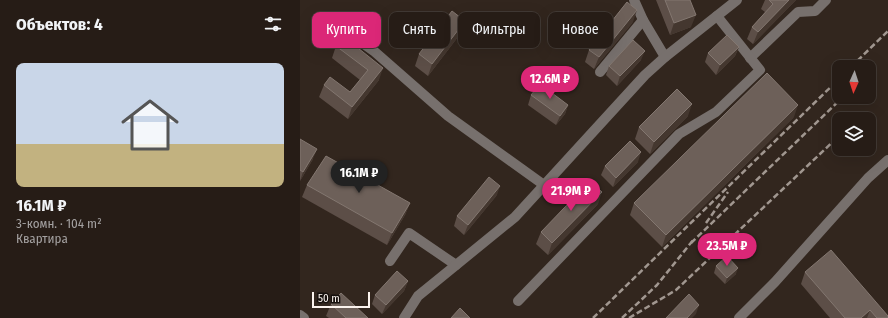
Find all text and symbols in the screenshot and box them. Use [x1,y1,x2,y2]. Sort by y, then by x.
chip: Купить [312,12,381,48]
chip: Снять [389,12,450,48]
chip: Фильтры [458,12,540,48]
chip: Новое [548,12,613,48]
icon: filters [262,13,284,35]
text: Объектов: 4 [16,14,103,35]
north arrow [832,60,876,104]
map controls [832,60,876,156]
pin: 12.6M ₽ [513,66,587,100]
text: 12.6M ₽ [530,71,570,86]
icon: home [114,89,186,161]
button: layers [832,112,876,156]
pin: 16.1M ₽ [322,160,396,194]
text: 16.1M ₽ [340,165,378,180]
pin: 21.9M ₽ [534,178,608,212]
text: 21.9M ₽ [551,183,591,198]
text: 16.1M ₽ [16,195,66,216]
text: 3-комн. · 104 m² [16,216,102,231]
text: Квартира [16,231,68,246]
pin: 23.5M ₽ [690,233,764,267]
text: 23.5M ₽ [707,238,747,253]
scale bar [312,290,370,309]
text: 50 m [318,292,340,305]

